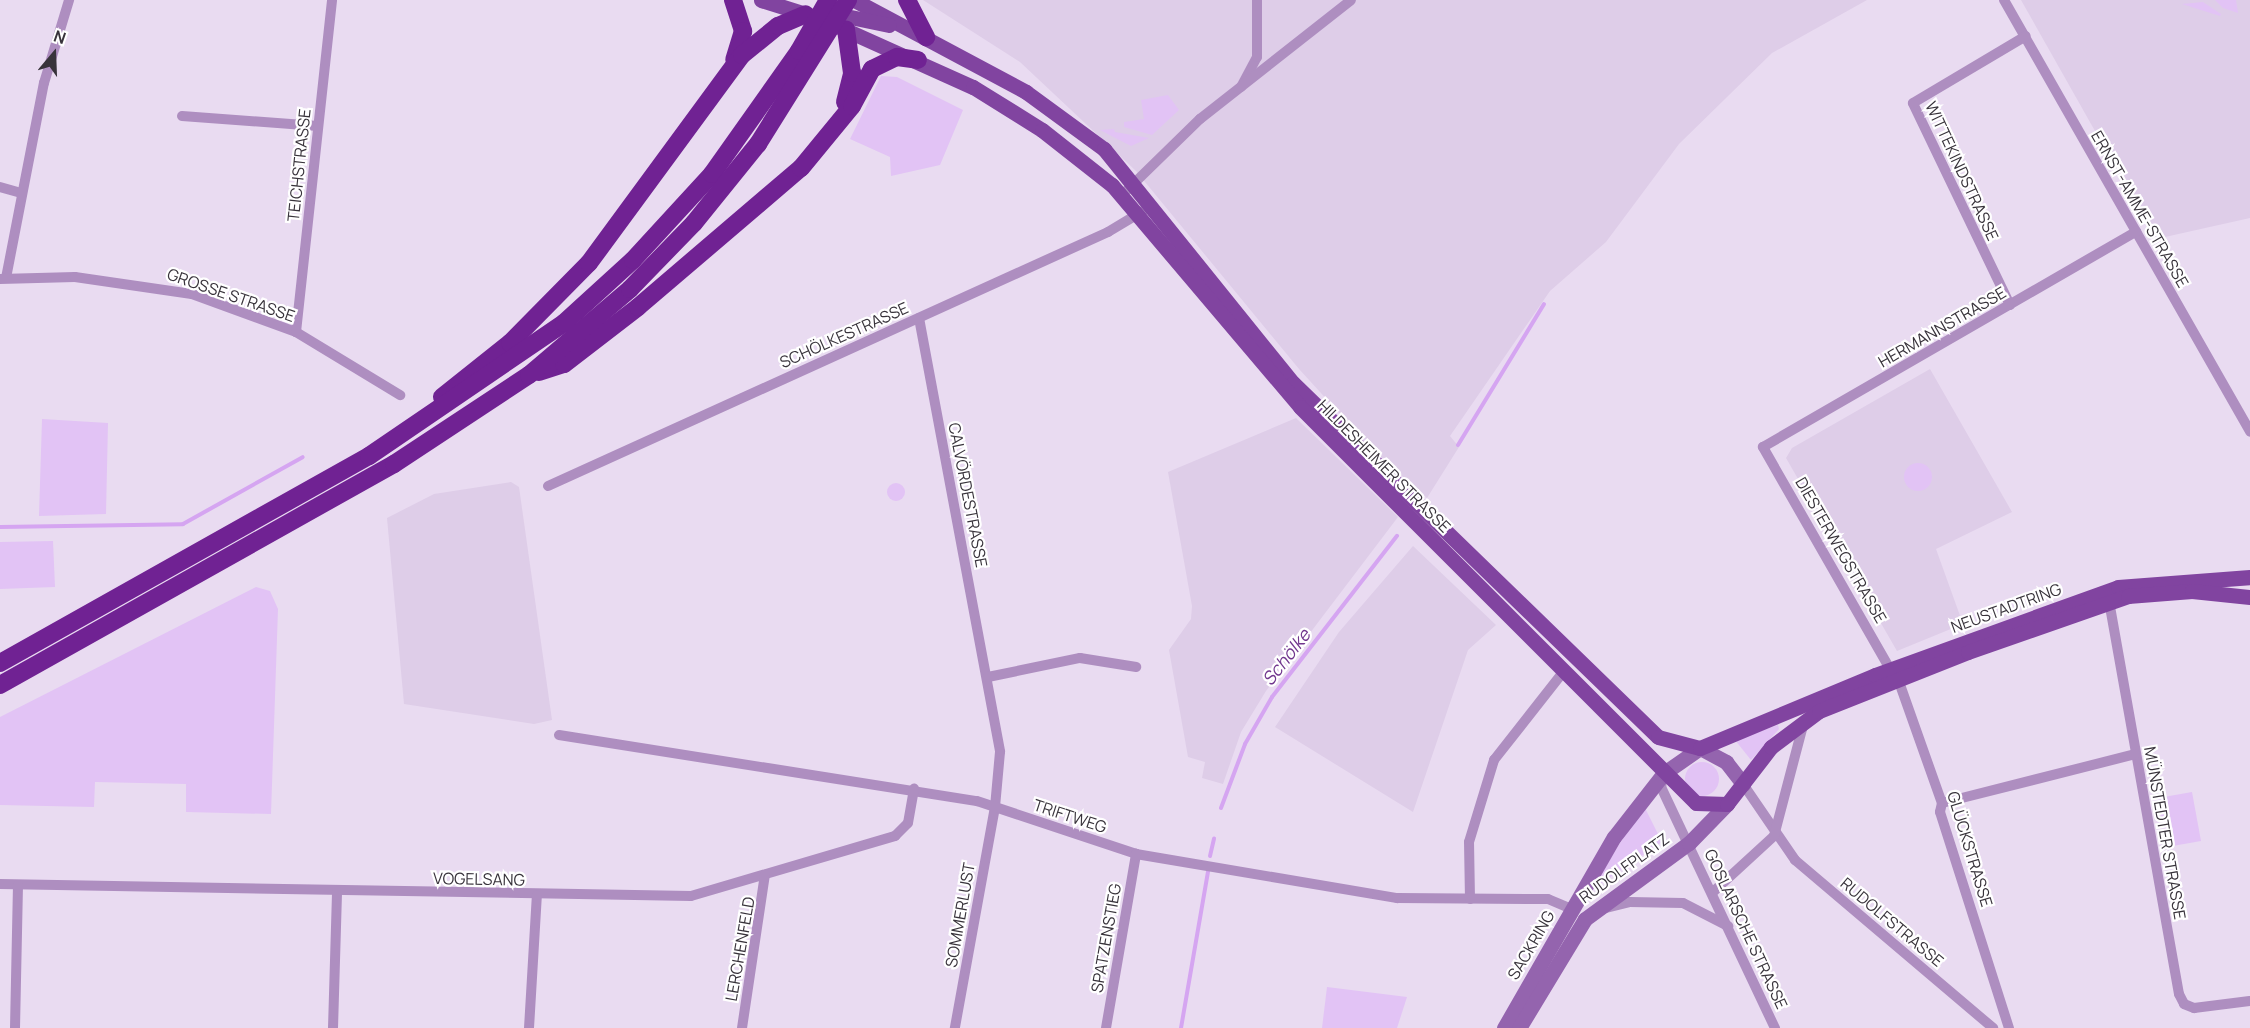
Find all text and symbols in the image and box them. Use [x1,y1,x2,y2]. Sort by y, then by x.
north arrow [24,24,84,84]
text: N [51,25,69,49]
street label: WITTEKINDSTRASSE [1921,98,2003,244]
street label: TEICHSTRASSE [284,108,314,222]
street label: ERNST-AMME-STRASSE [2087,127,2193,291]
street label: GROSSE STRASSE [165,264,297,326]
street label: HERMANNSTRASSE [1875,283,2009,371]
street label: SCHÖLKESTRASSE [777,298,911,372]
street label: HILDESHEIMER STRASSE [1313,395,1455,537]
street label: CALVÖRDESTRASSE [945,421,991,569]
street label: DIESTERWEGSTRASSE [1791,474,1891,626]
street label: NEUSTADTRING [1948,579,2064,637]
water label: Schölke [1257,624,1315,690]
street label: MÜNSTEDTER STRASSE [2140,745,2190,921]
street label: GLÜCKSTRASSE [1943,789,1997,909]
street label: TRIFTWEG [1031,795,1109,837]
street label: RUDOLFPLATZ [1575,829,1673,907]
street label: GOSLARSCHE STRASSE [1701,846,1791,1012]
street label: SOMMERLUST [941,861,979,969]
street label: VOGELSANG [433,869,525,889]
street label: RUDOLFSTRASSE [1837,873,1947,971]
street label: SPATZENSTIEG [1087,882,1125,994]
street label: LERCHENFELD [721,895,759,1003]
street label: SACKRING [1504,907,1558,983]

